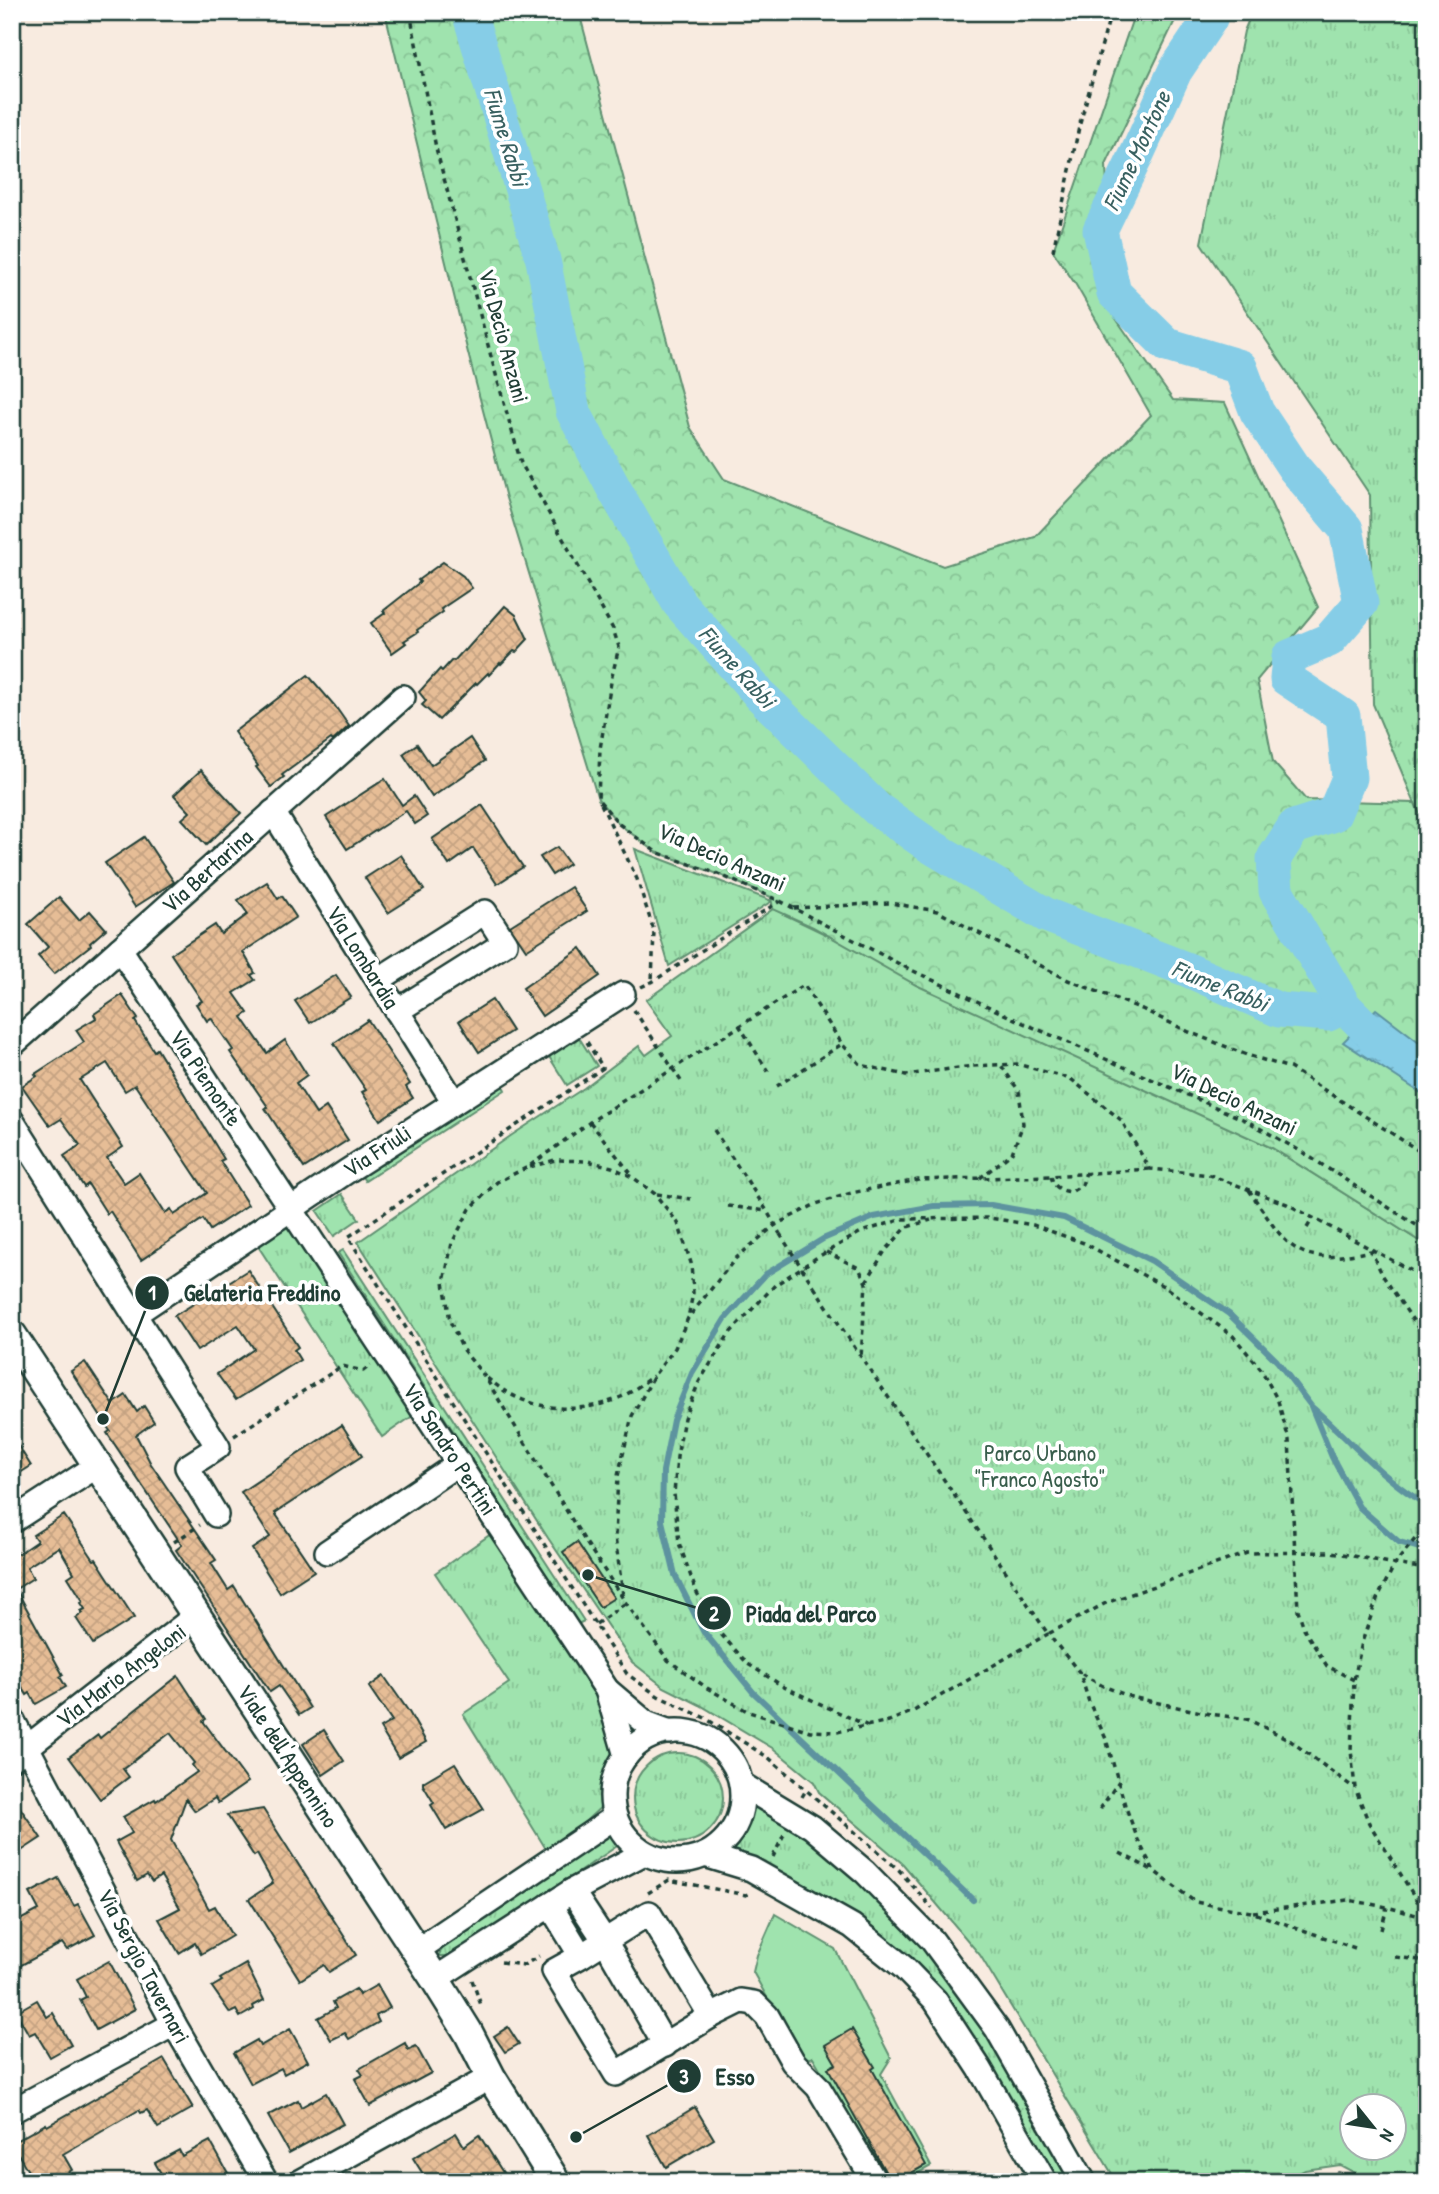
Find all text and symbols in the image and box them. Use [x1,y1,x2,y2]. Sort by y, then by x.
water label: Fiume Rabbi [477,84,538,192]
water label: Fiume Montone [1094,84,1178,216]
street label: Via Decio Anzani [472,266,537,406]
water label: Fiume Rabbi [692,618,785,716]
street label: Via Decio Anzani [653,814,791,899]
street label: Via Bertarina [155,822,259,920]
street label: Via Lombardia [319,899,407,1014]
water label: Fiume Rabbi [1168,951,1276,1020]
street label: Via Piemonte [163,1023,250,1132]
street label: Via Decio Anzani [1166,1055,1303,1143]
street label: Via Friuli [337,1117,417,1184]
callout: Gelateria Freddino [135,1271,354,1316]
text: Gelateria Freddino [184,1276,341,1308]
text: 1 [148,1278,156,1307]
street label: Via Sandro Pertini [396,1376,505,1521]
park label: Parco Urbano "Franco Agosto" [974,1437,1106,1494]
callout: Piada del Parco [697,1591,890,1636]
text: Piada del Parco [746,1597,877,1629]
text: 2 [709,1599,719,1628]
street label: Via Mario Angeloni [49,1615,192,1734]
street label: Viale dell'Appennino [230,1678,346,1833]
street label: Via Sergio Tavernari [91,1883,198,2049]
callout: Esso [666,2054,768,2099]
text: Esso [716,2060,755,2092]
text: 3 [679,2062,689,2091]
north arrow [1338,2092,1408,2162]
text: N [1374,2125,1402,2146]

